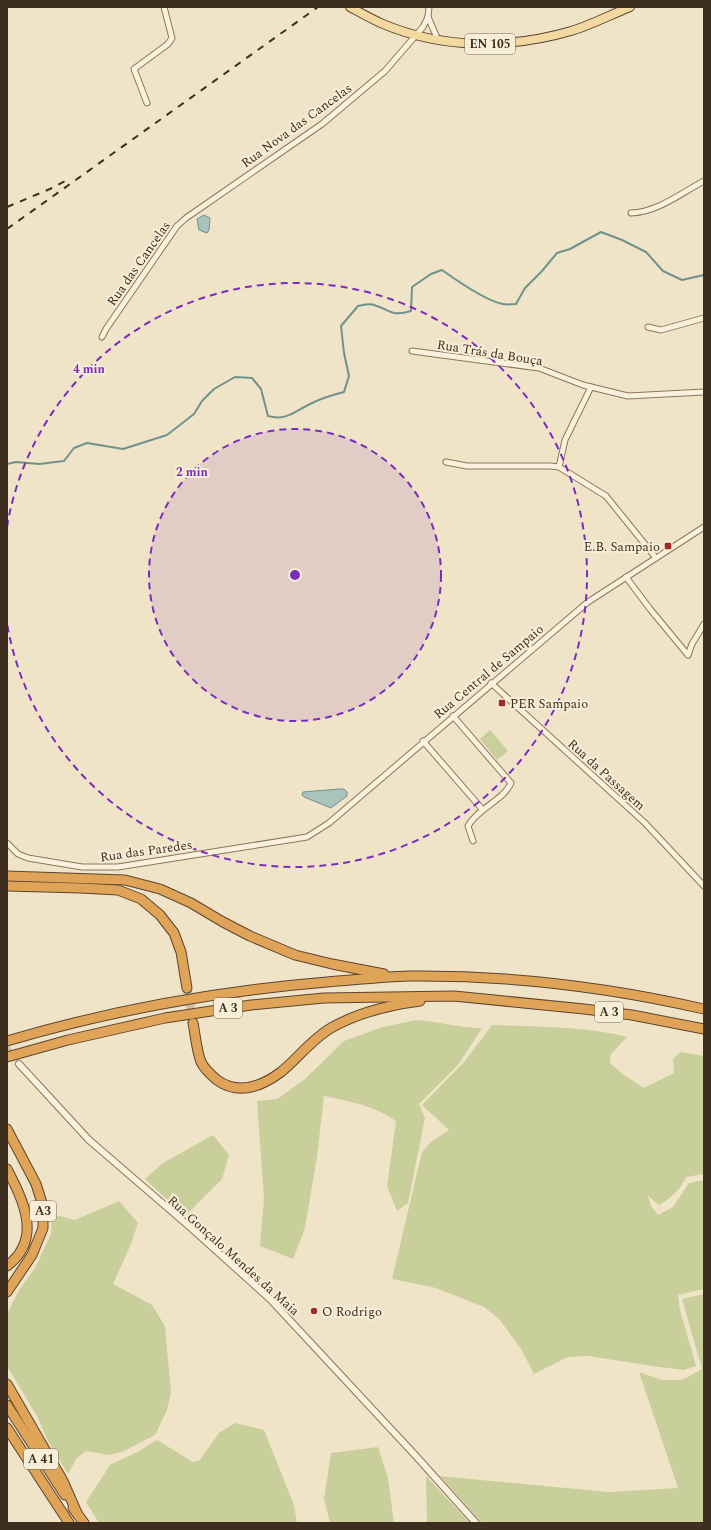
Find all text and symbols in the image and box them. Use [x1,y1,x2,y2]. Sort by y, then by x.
road number: EN 105 [465,34,515,54]
street label: Rua Nova das Cancelas [237,79,356,173]
street label: Rua das Cancelas [102,217,176,310]
street label: Rua Trás da Bouça [436,335,545,371]
text: 4 min [73,360,106,379]
text: 2 min [176,463,209,482]
place label: E.B. Sampaio [584,537,660,557]
marker: E.B. Sampaio [663,541,673,551]
centre of rings [288,568,302,582]
street label: Rua Central de Sampaio [429,620,548,724]
place label: PER Sampaio [510,694,588,714]
marker: PER Sampaio [497,698,507,708]
street label: Rua da Passagem [563,734,650,815]
street label: Rua das Paredes [99,835,194,867]
road number: A 3 [214,998,242,1018]
road number: A 3 [595,1002,623,1022]
street label: Rua Gonçalo Mendes da Maia [163,1191,304,1321]
road number: A3 [30,1201,56,1221]
place label: O Rodrigo [322,1302,382,1322]
marker: O Rodrigo [309,1306,319,1316]
road number: A 41 [24,1449,58,1469]

